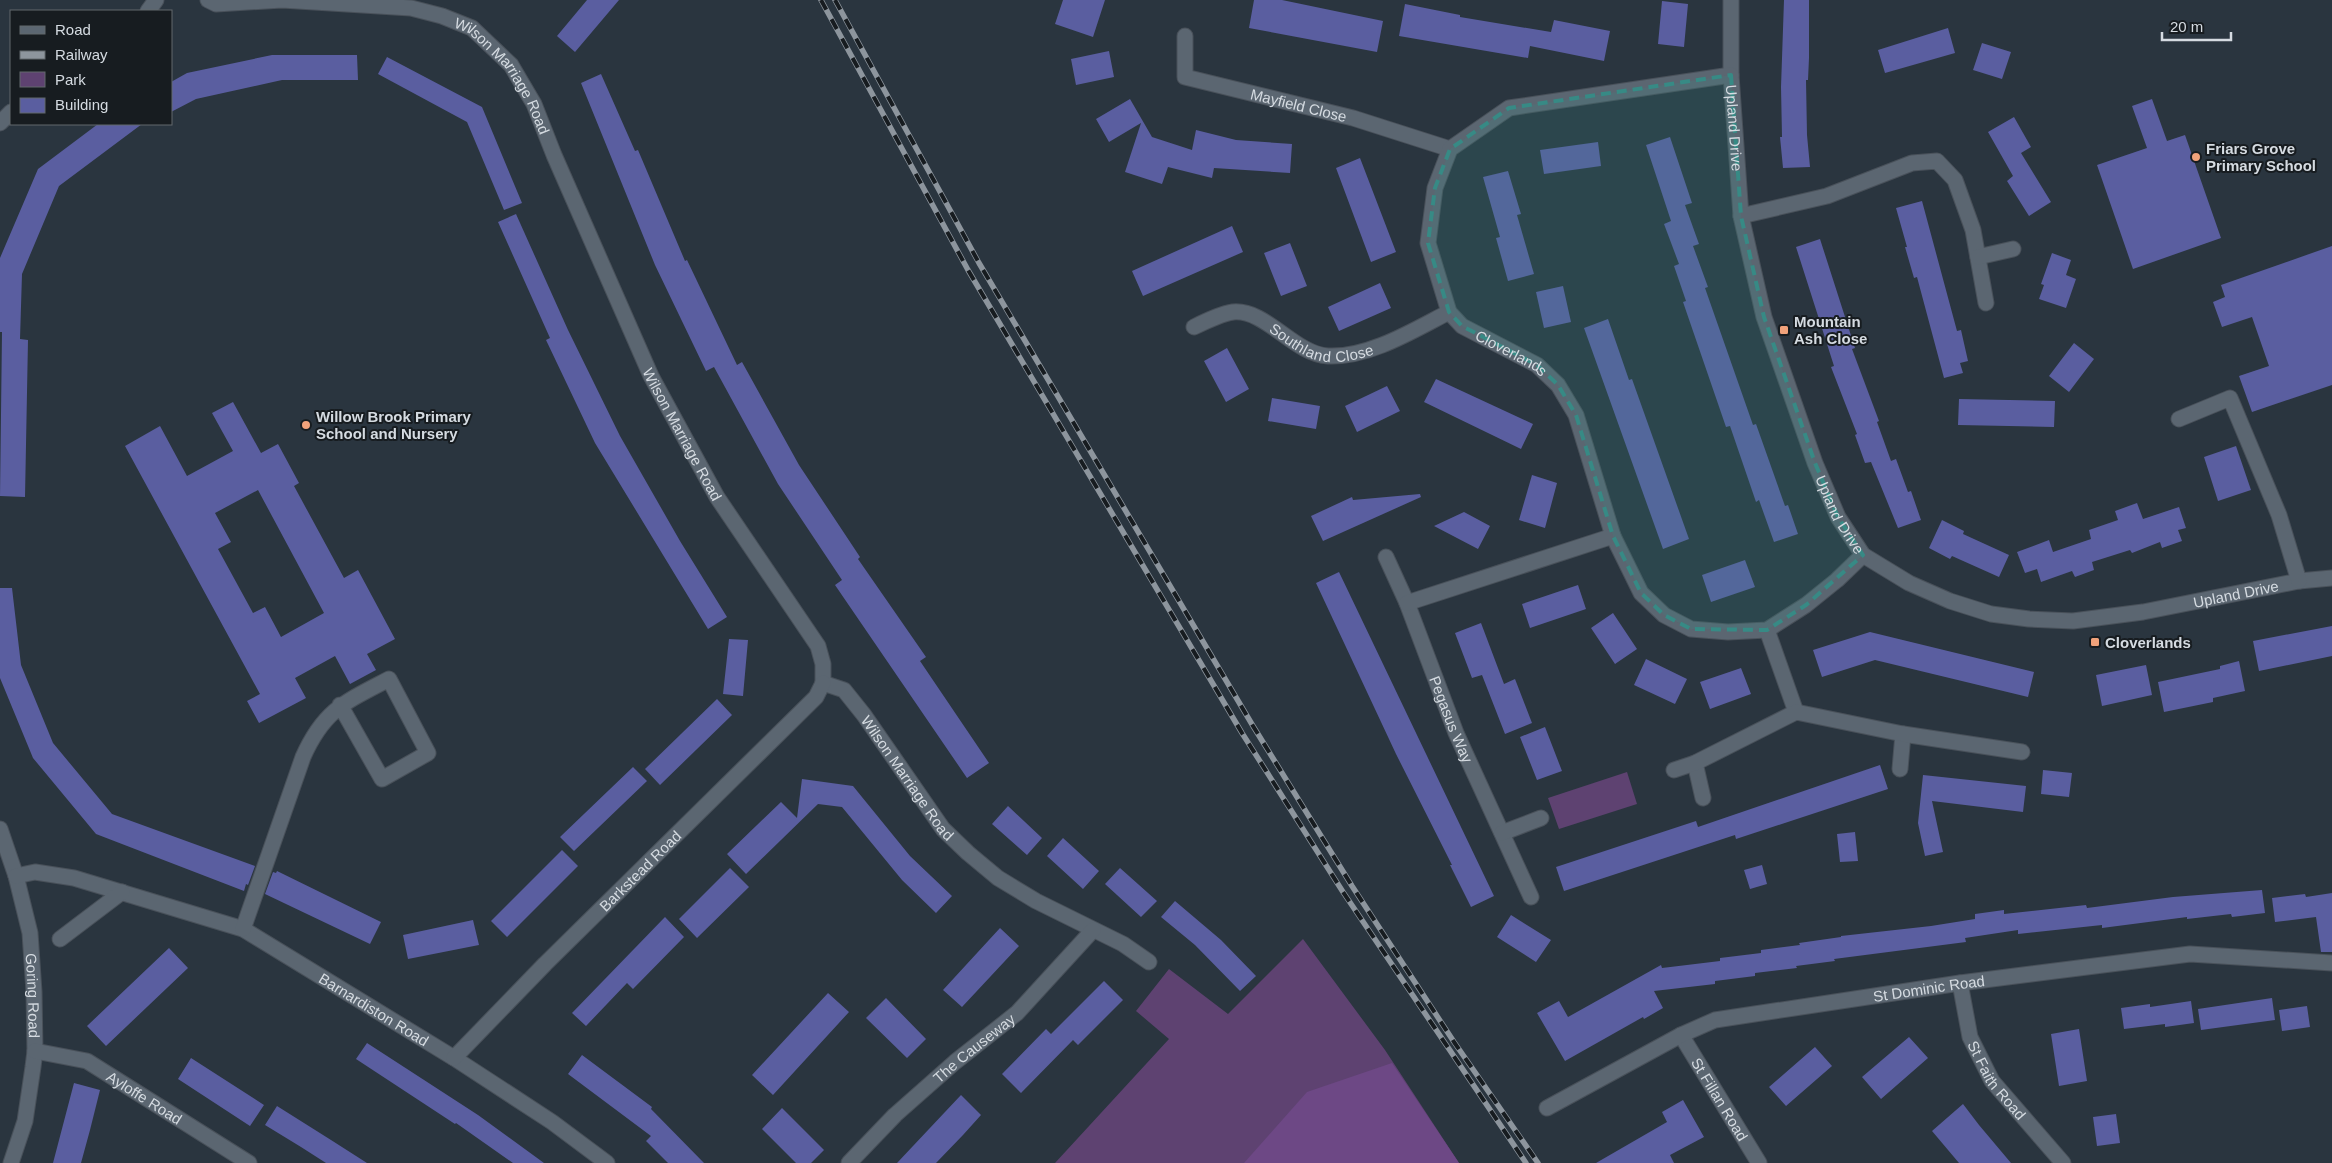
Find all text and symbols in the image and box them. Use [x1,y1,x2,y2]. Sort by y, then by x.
legend [10,10,172,125]
scale bar [2162,10,2231,42]
street label: Wilson Marriage Road [452,13,553,136]
text: 20 m [2170,18,2203,35]
text: Road [55,21,91,38]
text: Railway [55,46,108,63]
text: Park [55,71,86,88]
street label: Upland Drive [1723,84,1746,172]
street label: Mayfield Close [1249,85,1348,125]
text: Building [55,96,108,113]
place label: Friars Grove Primary School [2206,140,2316,174]
marker: Friars Grove Primary School [2190,151,2202,163]
place label: Mountain Ash Close [1794,313,1867,347]
street label: Southland Close [1267,319,1375,365]
marker: Mountain Ash Close [1778,324,1790,336]
street label: Cloverlands [1473,326,1551,379]
street label: Wilson Marriage Road [640,365,726,503]
place label: Willow Brook Primary School and Nursery [316,408,472,442]
marker: Willow Brook Primary School and Nursery [300,419,312,431]
street label: Upland Drive [1813,473,1868,557]
street label: Upland Drive [2192,577,2280,610]
place label: Cloverlands [2105,634,2191,651]
marker: Cloverlands [2089,636,2101,648]
street label: Pegasus Way [1427,673,1477,766]
street label: Wilson Marriage Road [858,712,958,843]
street label: Barkstead Road [596,827,684,914]
street label: Goring Road [23,952,43,1038]
street label: Barnardiston Road [316,969,432,1049]
street label: St Dominic Road [1872,971,1986,1005]
street label: The Causeway [929,1009,1018,1086]
street label: St Faith Road [1965,1038,2030,1123]
street label: St Fillan Road [1688,1054,1752,1144]
street label: Ayloffe Road [104,1067,185,1127]

